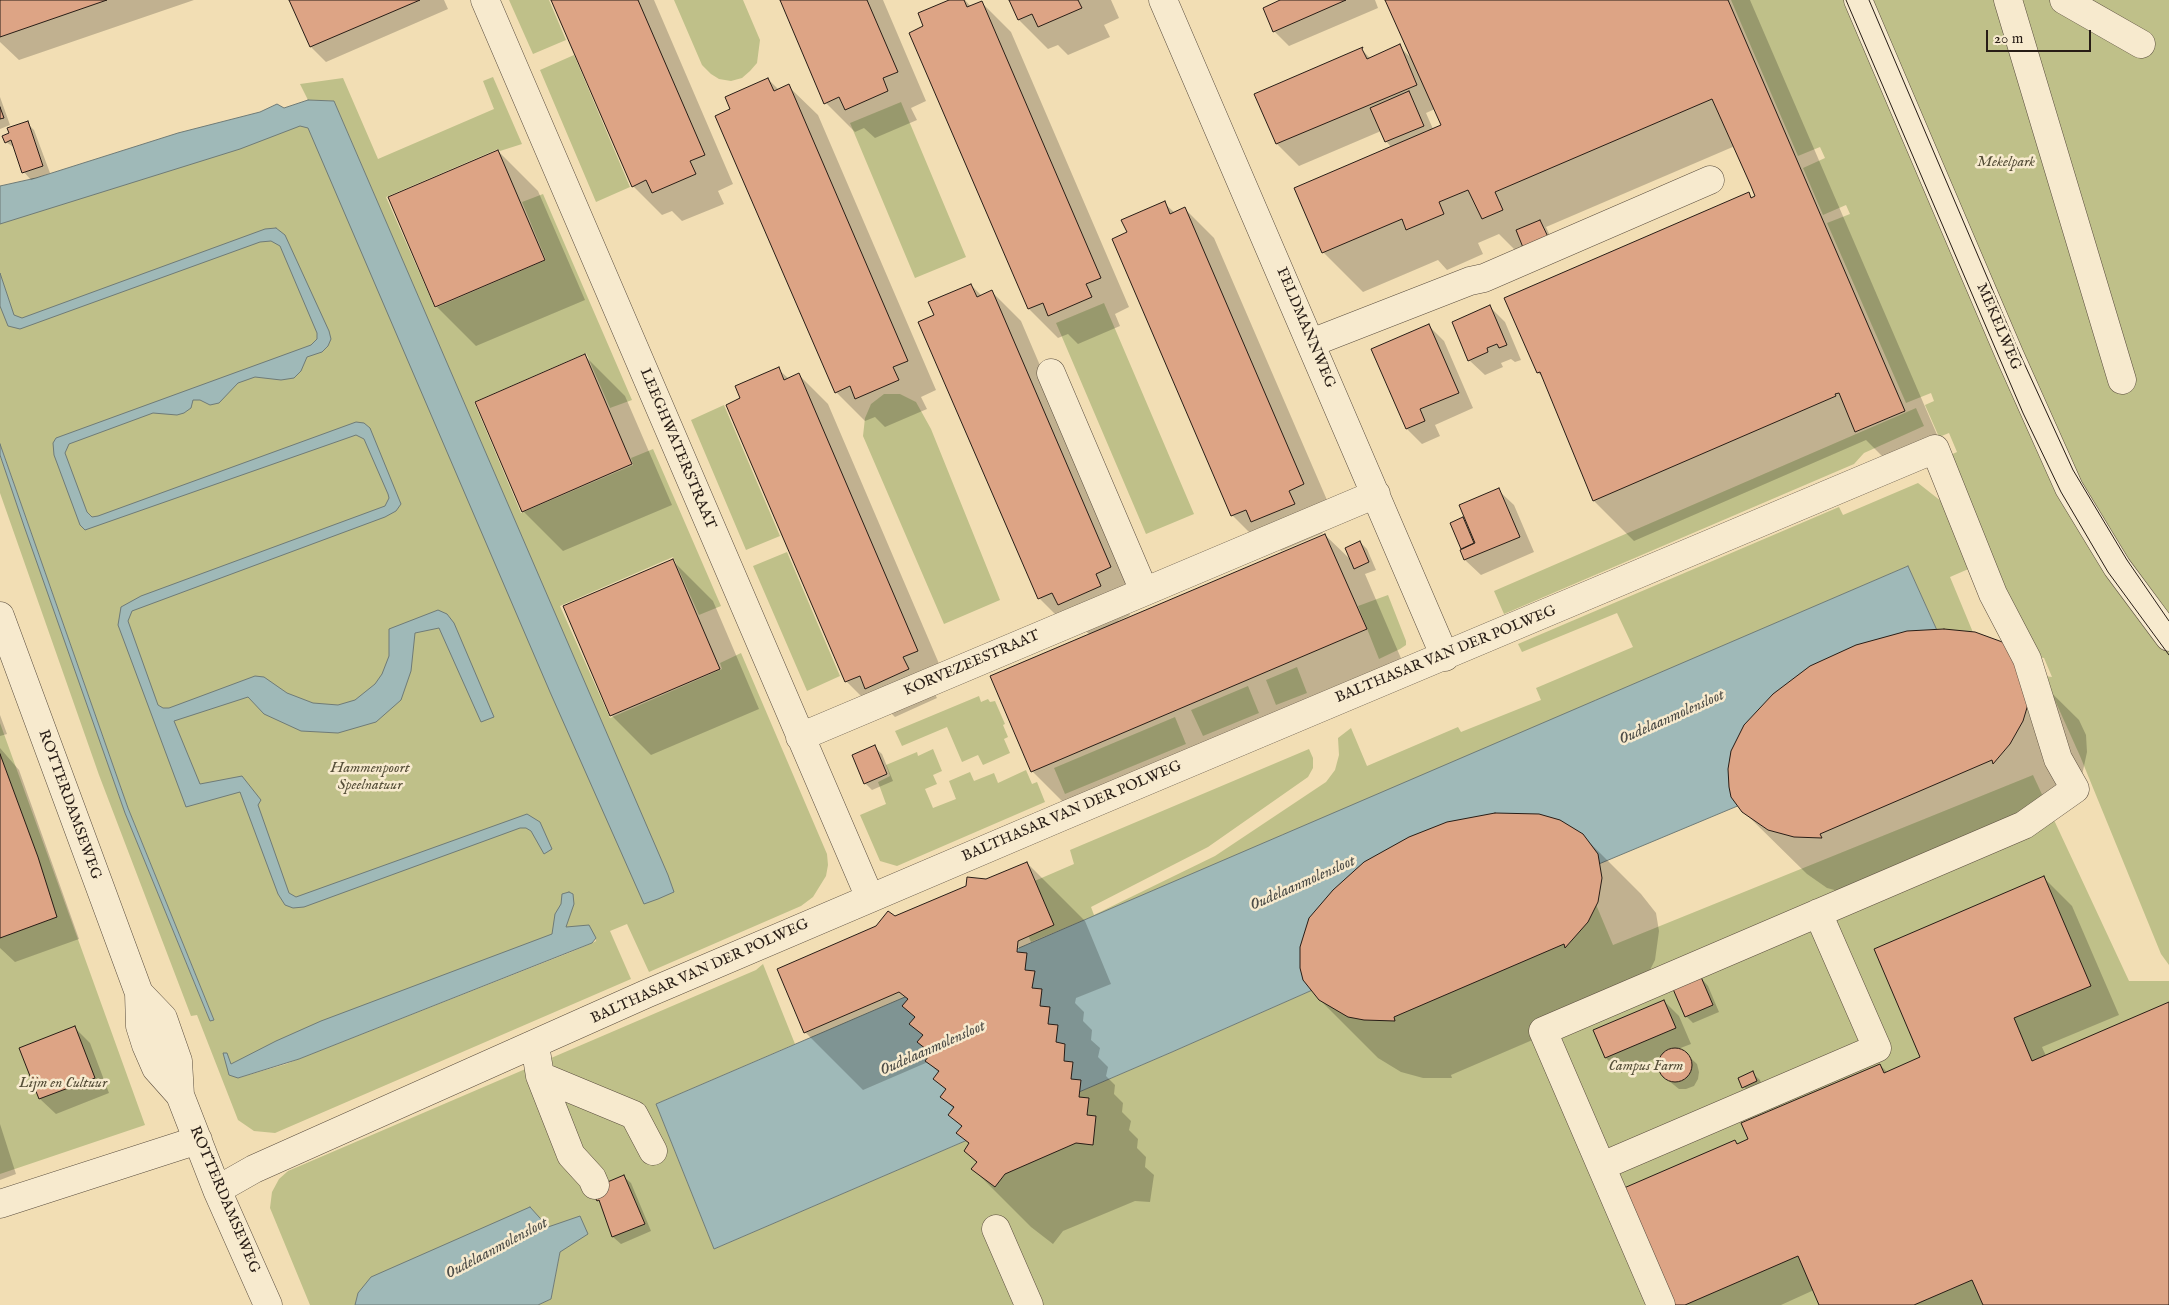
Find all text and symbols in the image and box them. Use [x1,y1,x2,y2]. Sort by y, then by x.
scale bar [1989,20,2094,52]
text: 20 m [1994,29,2023,48]
park label: Mekelpark [1977,154,2035,172]
street label: FELDMANNWEG [1271,265,1339,391]
street label: MEKELWEG [1972,281,2024,373]
street label: LEEGHWATERSTRAAT [635,366,719,532]
street label: BALTHASAR VAN DER POLWEG [1333,602,1559,708]
street label: KORVEZEESTRAAT [901,627,1043,701]
water label: Oudelaanmolensloot [1616,686,1728,750]
street label: ROTTERDAMSEWEG [34,728,104,882]
street label: BALTHASAR VAN DER POLWEG [960,757,1184,867]
park label: Hammenpoort Speelnatuur [331,760,409,795]
water label: Oudelaanmolensloot [1247,852,1359,916]
street label: BALTHASAR VAN DER POLWEG [588,916,812,1028]
water label: Oudelaanmolensloot [877,1017,989,1081]
park label: Campus Farm [1609,1058,1683,1076]
park label: Lijm en Cultuur [19,1075,107,1093]
street label: ROTTERDAMSEWEG [185,1124,263,1276]
water label: Oudelaanmolensloot [442,1214,552,1284]

